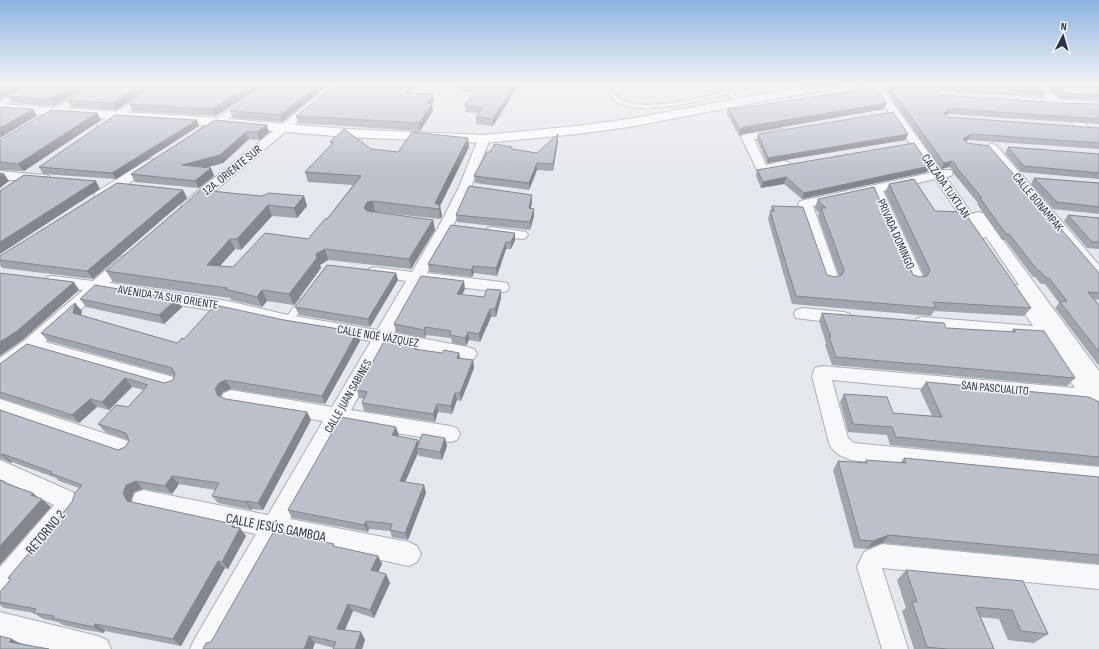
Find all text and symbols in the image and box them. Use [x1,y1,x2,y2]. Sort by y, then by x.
north arrow [1043,16,1083,56]
text: N [1060,20,1067,33]
street label: 12A. ORIENTE SUR [200,142,265,199]
street label: CALZADA TUXTLAN [918,151,973,221]
street label: CALLE BONAMPAK [1009,170,1067,235]
street label: PRIVADA DOMINGO [873,197,918,272]
street label: AVENIDA 7A SUR ORIENTE [116,282,219,313]
street label: CALLE NOÉ VÁZQUEZ [336,322,420,351]
street label: CALLE JUAN SABINES [321,357,376,436]
street label: SAN PASCUALITO [961,378,1029,399]
street label: RETORNO 2 [22,506,69,558]
street label: CALLE JESÚS GAMBOA [225,509,328,546]

